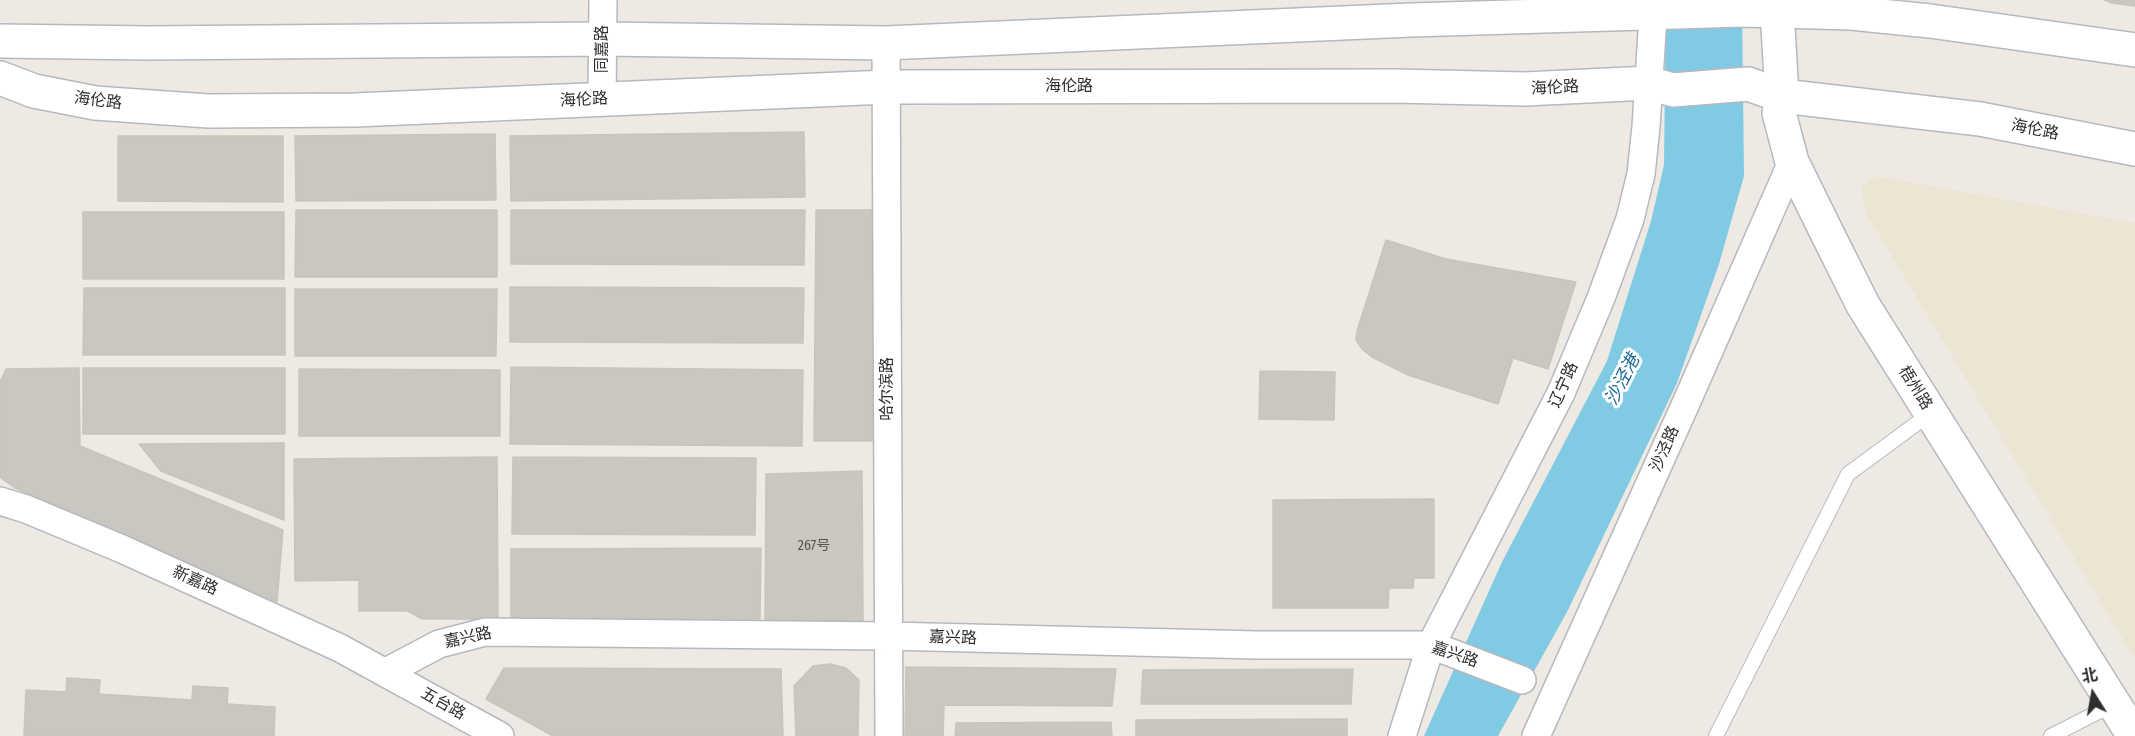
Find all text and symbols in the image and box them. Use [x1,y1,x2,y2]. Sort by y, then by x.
street label: 同嘉路 [593,25,613,73]
street label: 海伦路 [1045,77,1093,97]
street label: 海伦路 [1531,77,1579,99]
street label: 海伦路 [73,89,123,113]
street label: 海伦路 [560,89,608,111]
street label: 海伦路 [2010,116,2060,144]
water label: 沙泾港 [1601,351,1645,409]
street label: 哈尔滨路 [878,357,898,421]
street label: 辽宁路 [1545,359,1583,411]
street label: 梧州路 [1894,363,1936,413]
street label: 沙泾路 [1646,423,1684,475]
house number: 267号 [798,538,830,554]
street label: 新嘉路 [169,562,221,600]
street label: 嘉兴路 [443,624,493,652]
street label: 嘉兴路 [929,628,977,648]
street label: 嘉兴路 [1429,638,1481,672]
north arrow [2063,664,2123,724]
text: 北 [2080,665,2099,687]
street label: 五台路 [417,684,469,724]

